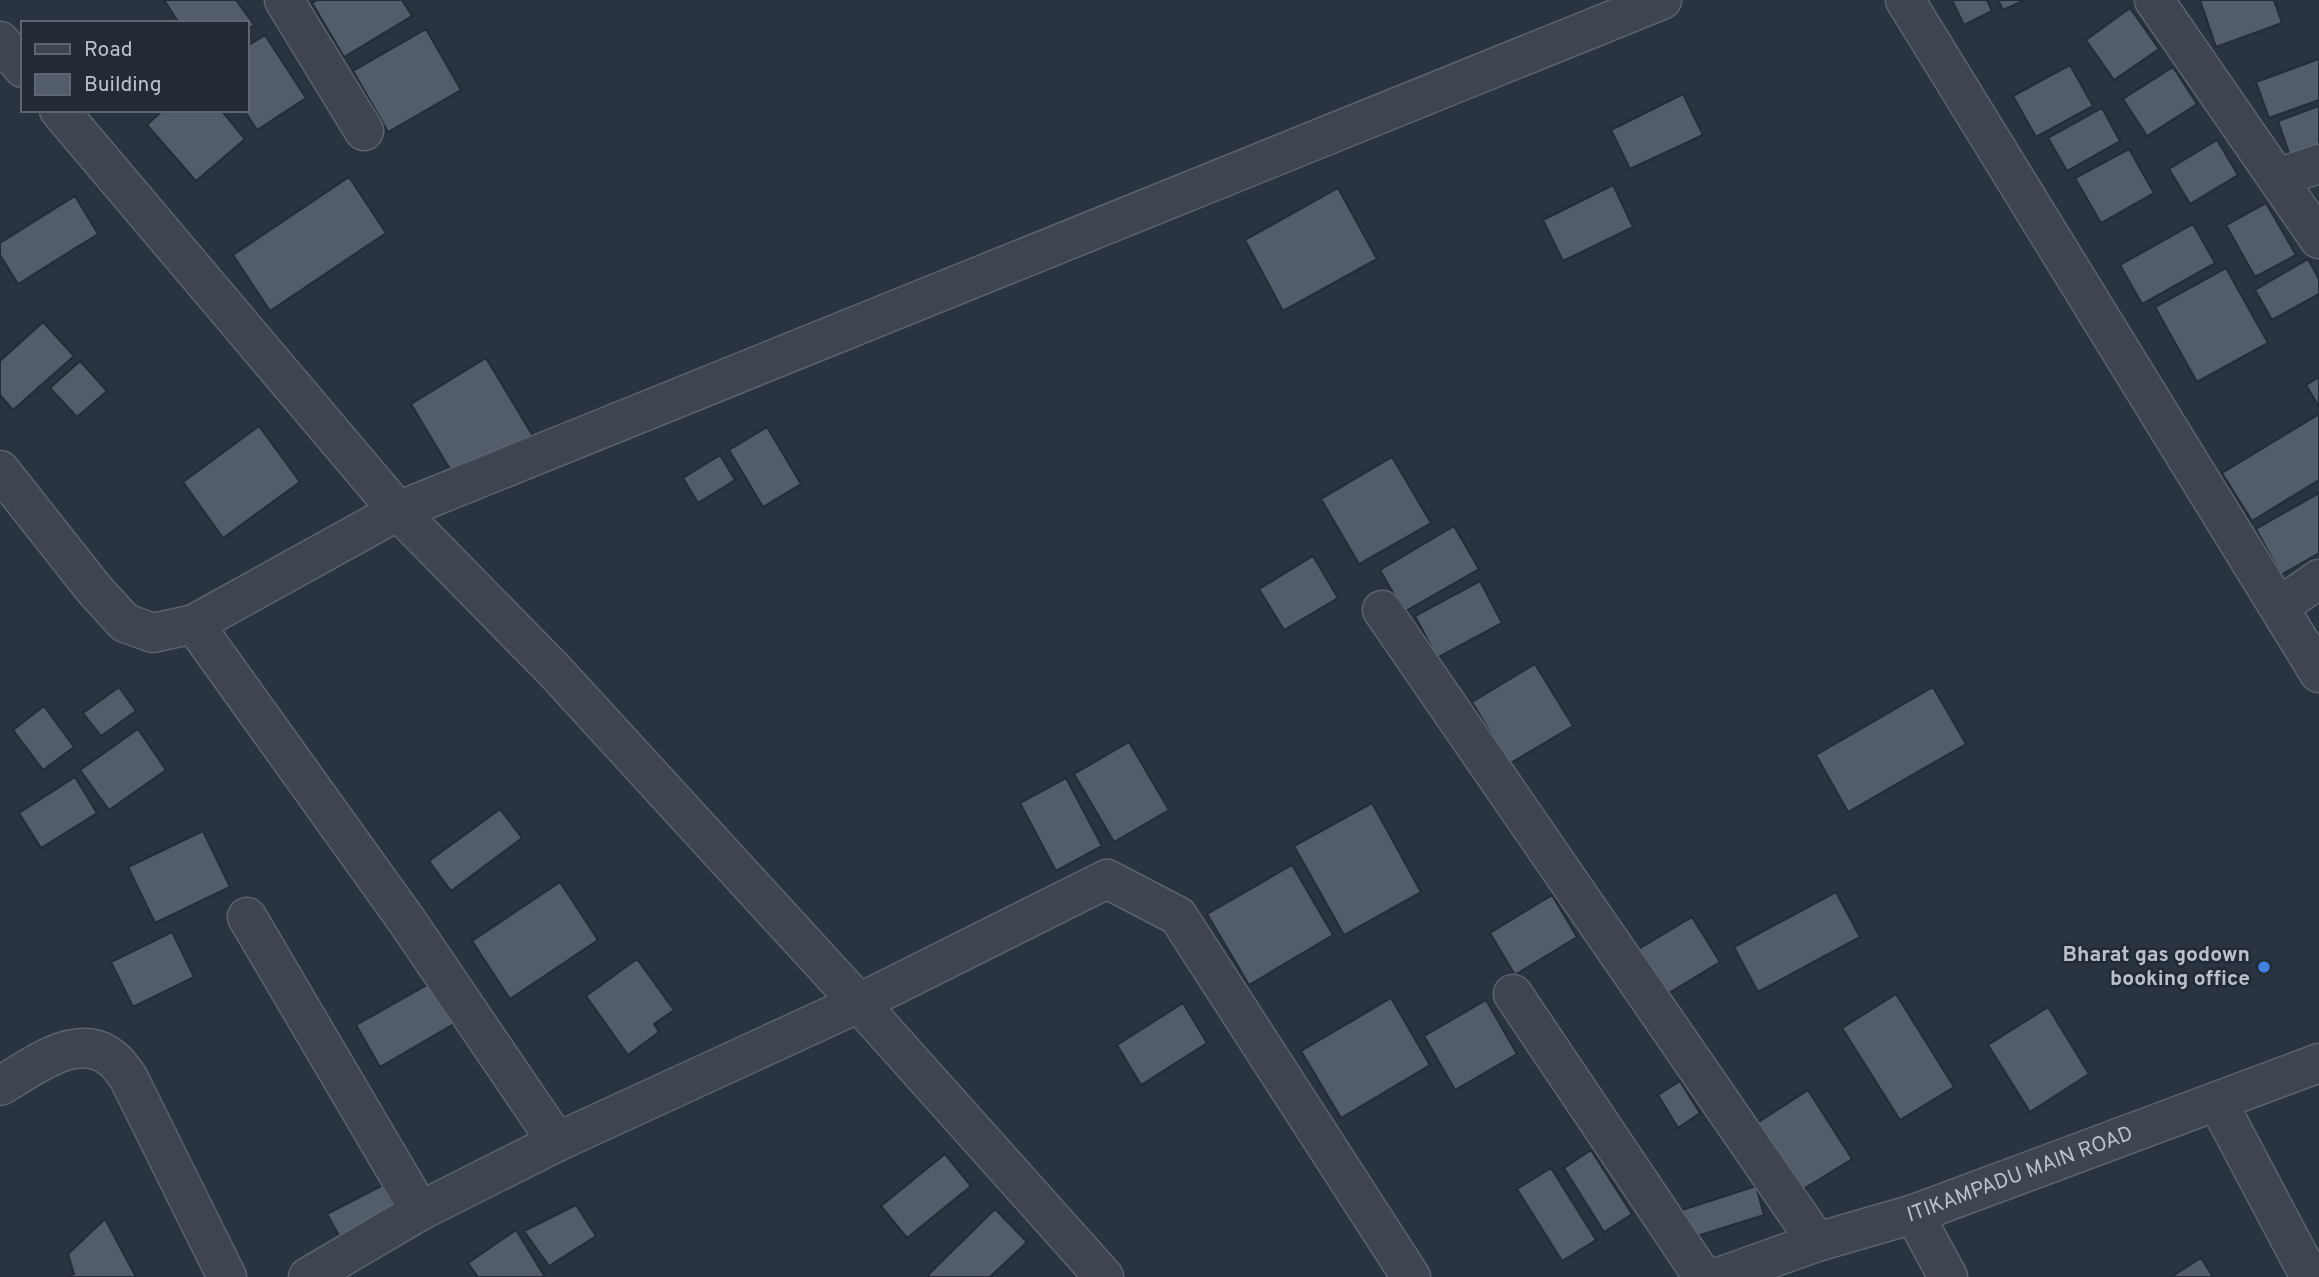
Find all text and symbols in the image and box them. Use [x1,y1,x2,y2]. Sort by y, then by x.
legend [21,21,248,112]
text: Road [84,37,133,64]
text: Building [84,72,162,99]
place label: Bharat gas godown booking office [2063,942,2250,993]
marker: Bharat gas godown booking office [2256,959,2272,975]
street label: ITIKAMPADU MAIN ROAD [1904,1120,2137,1229]

